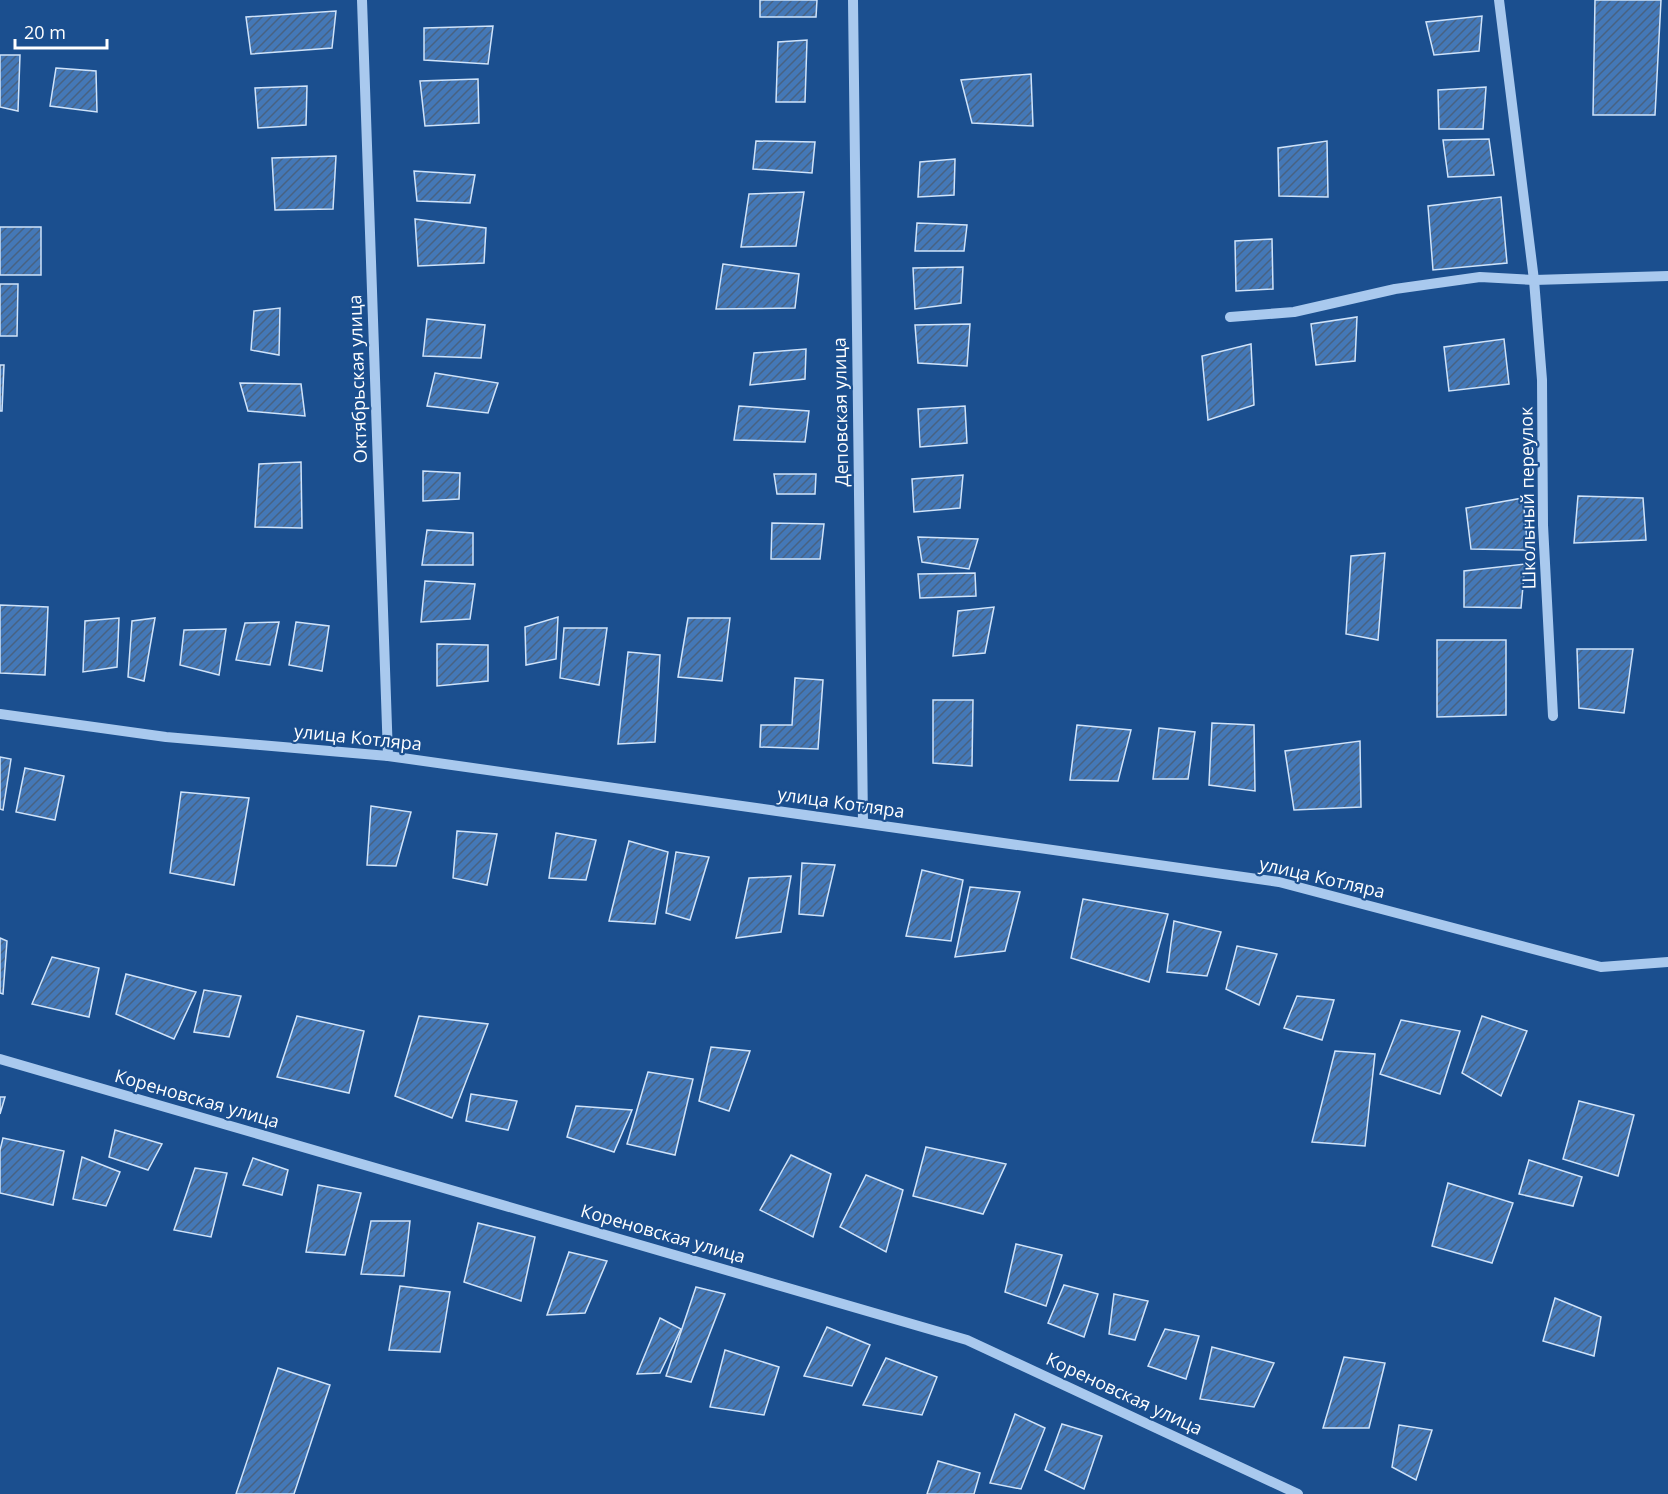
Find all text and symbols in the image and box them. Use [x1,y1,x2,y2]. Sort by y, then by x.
scale bar [15,12,106,50]
text: 20 m [24,20,66,44]
street label: Октябрьская улица [342,294,372,464]
street label: Деповская улица [827,337,853,487]
street label: Школьный переулок [1513,406,1541,590]
street label: улица Котляра [293,718,423,756]
street label: улица Котляра [776,781,906,823]
street label: улица Котляра [1257,851,1387,903]
street label: Кореновская улица [112,1063,282,1133]
street label: Кореновская улица [578,1198,748,1268]
street label: Кореновская улица [1042,1346,1207,1440]

